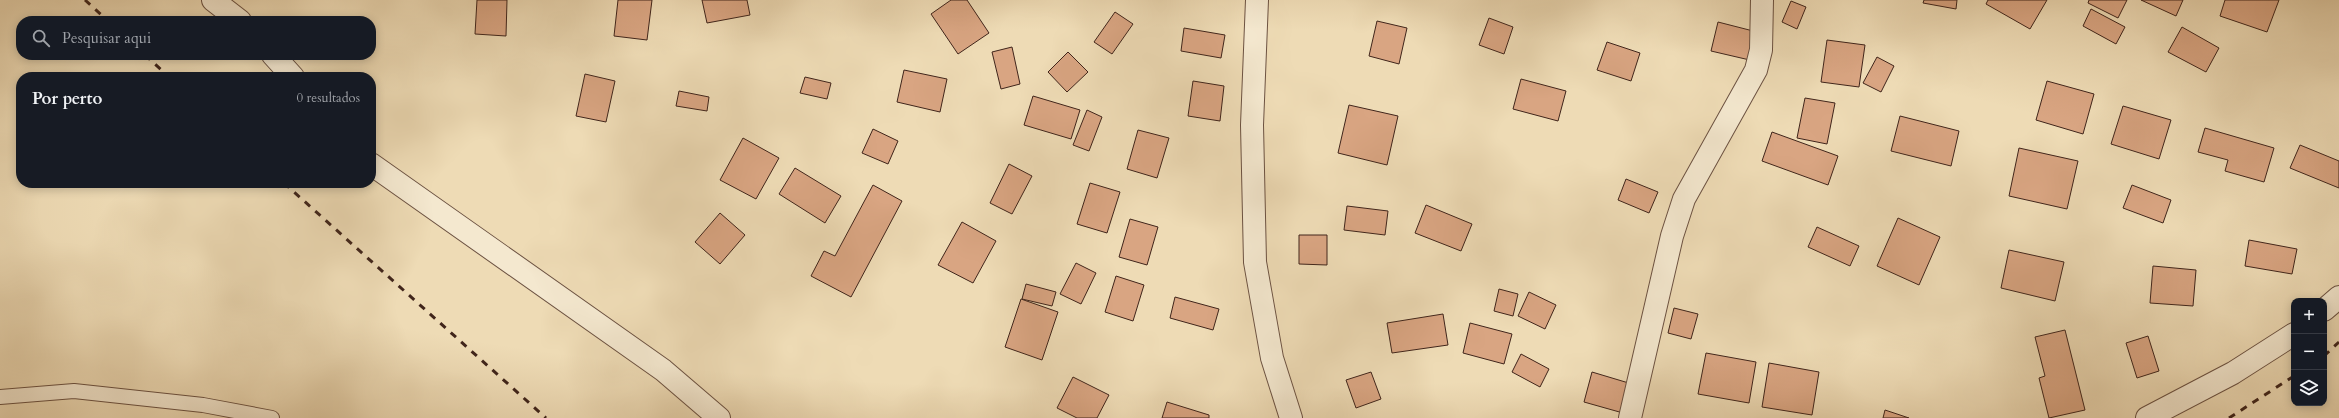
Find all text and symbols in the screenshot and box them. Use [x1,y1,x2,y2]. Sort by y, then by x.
search box [16,16,376,60]
icon: search [30,27,52,49]
text: Pesquisar aqui [62,28,151,48]
text: Por perto [32,87,102,110]
text: 0 resultados [296,89,360,107]
map controls [2291,298,2327,406]
button: + [2291,298,2327,334]
button: − [2291,334,2327,370]
button: layers [2291,370,2327,406]

